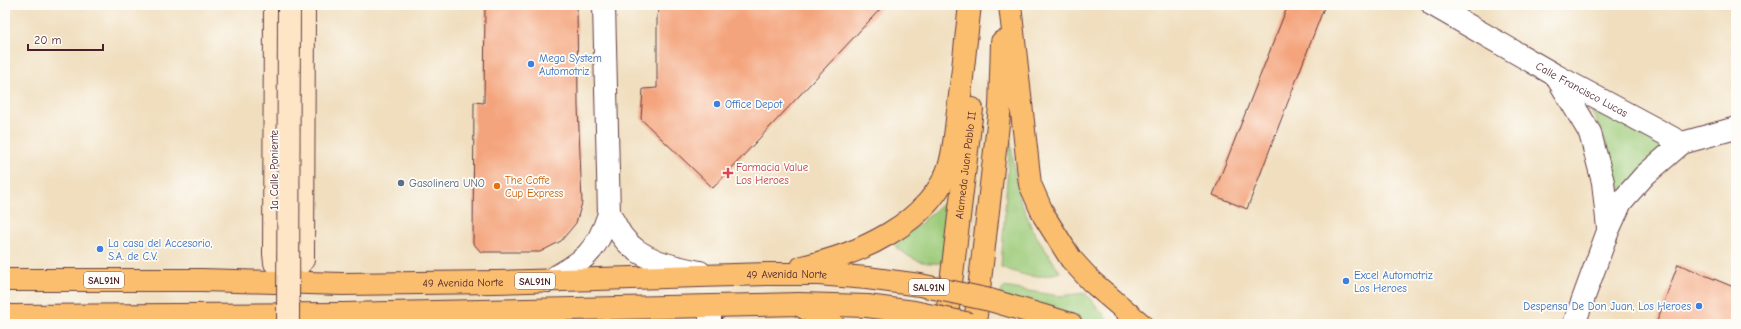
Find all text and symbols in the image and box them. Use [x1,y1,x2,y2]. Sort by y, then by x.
scale bar [28,26,103,52]
text: 20 m [34,33,62,47]
place label: Mega System Automotriz [539,52,602,78]
marker: Mega System Automotriz [526,59,536,69]
street label: Calle Francisco Lucas [1533,59,1630,120]
place label: Office Depot [725,98,783,111]
marker: Office Depot [712,99,722,109]
street label: Alameda Juan Pablo II [953,111,979,220]
street label: 1a Calle Poniente [268,129,281,210]
place label: Farmacia Value Los Heroes [736,161,809,187]
marker: Farmacia Value Los Heroes [723,168,733,178]
place label: The Coffe Cup Express [505,174,564,200]
place label: Gasolinera UNO [409,177,485,190]
marker: Gasolinera UNO [396,178,406,188]
marker: The Coffe Cup Express [492,181,502,191]
place label: La casa del Accesorio, S.A. de C.V. [108,237,213,263]
marker: La casa del Accesorio, S.A. de C.V. [95,244,105,254]
street label: 49 Avenida Norte [746,268,828,282]
place label: Excel Automotriz Los Heroes [1354,269,1433,295]
road number: SAL91N [84,272,124,288]
road number: SAL91N [515,273,555,289]
street label: 49 Avenida Norte [422,276,504,290]
marker: Excel Automotriz Los Heroes [1341,276,1351,286]
road number: SAL91N [909,279,949,295]
place label: Despensa De Don Juan, Los Heroes [1523,300,1691,313]
marker: Despensa De Don Juan, Los Heroes [1694,301,1704,311]

